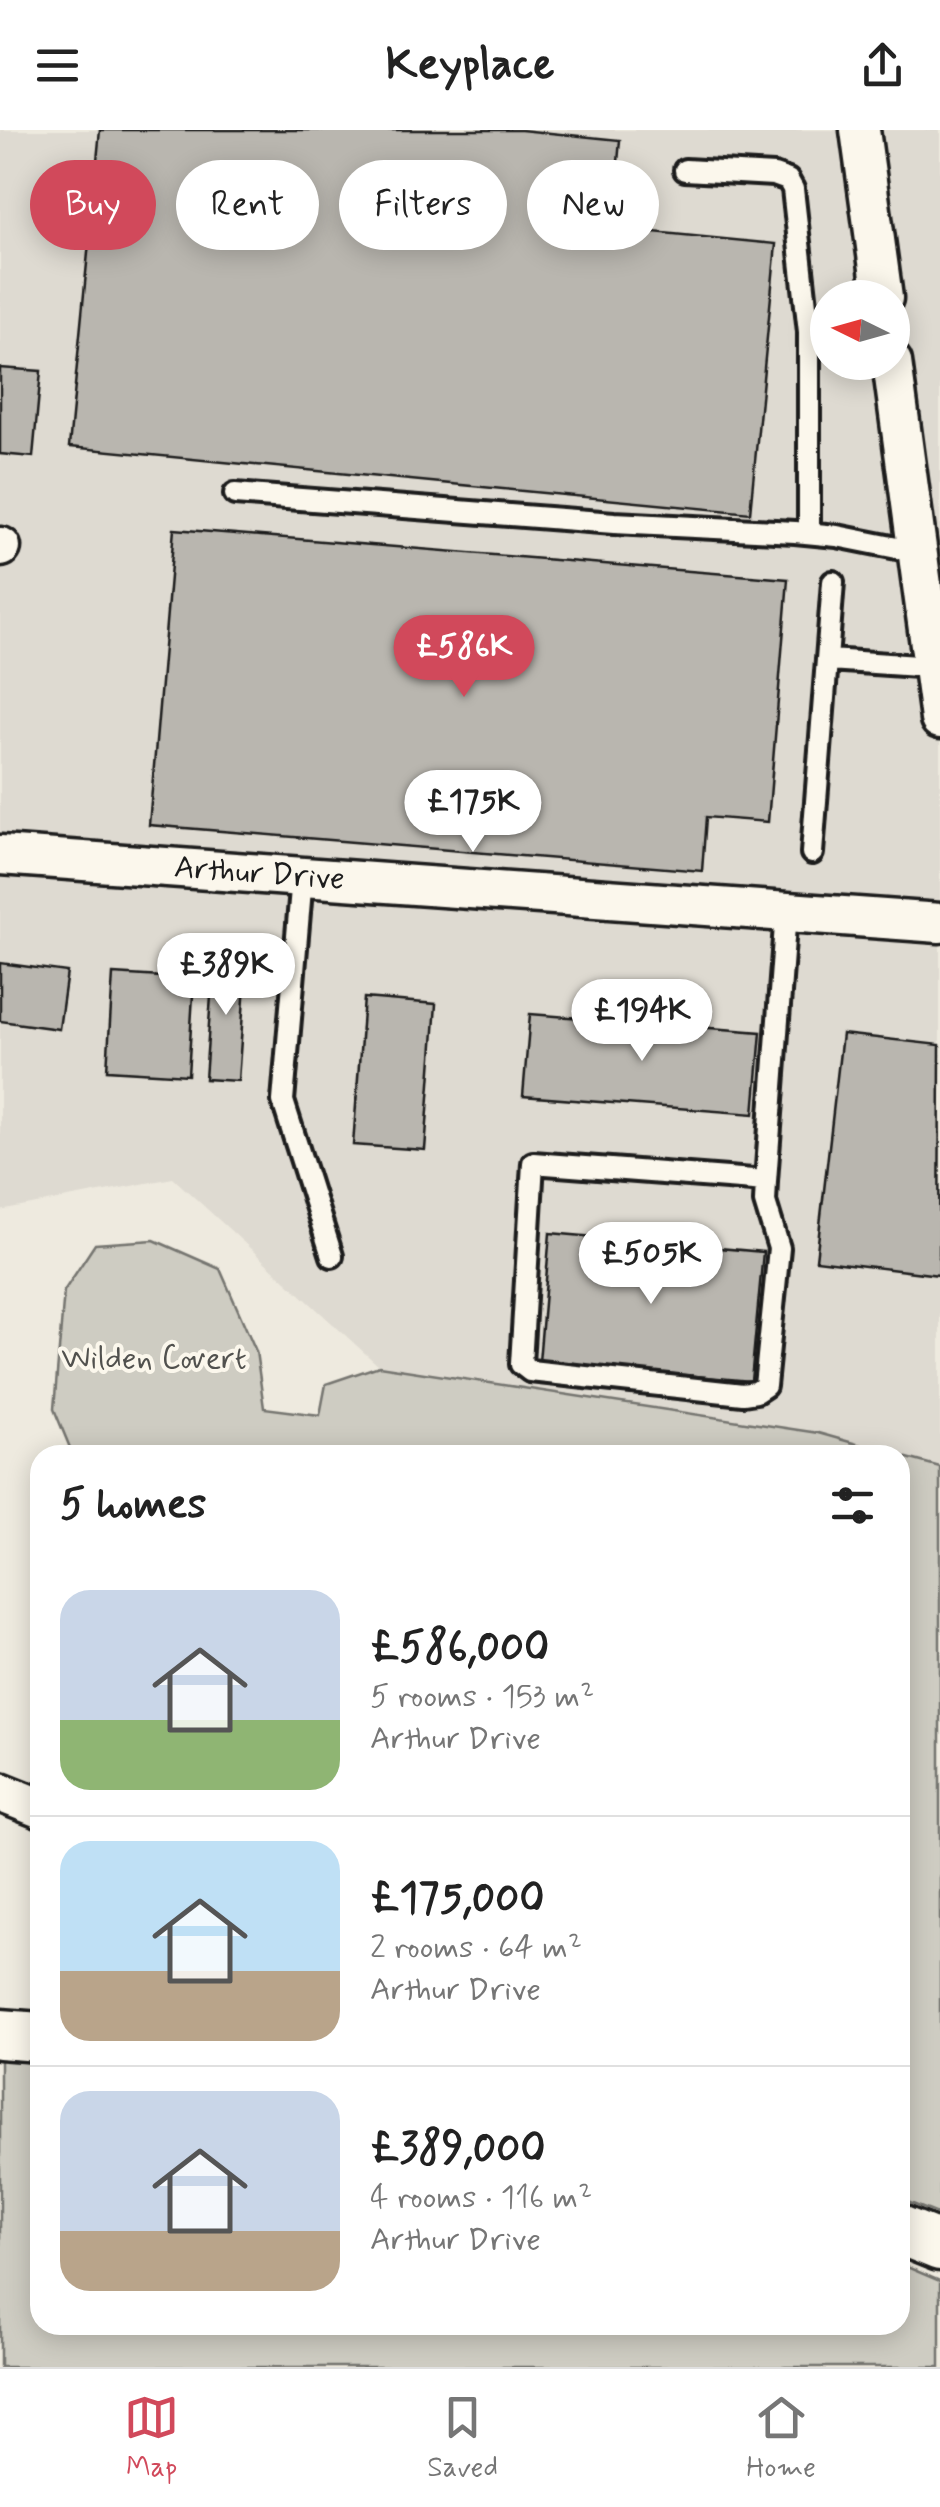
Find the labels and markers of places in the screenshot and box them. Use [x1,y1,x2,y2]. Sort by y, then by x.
pin: £586K [394,615,534,700]
pin: £175K [403,770,543,855]
pin: £389K [156,933,296,1018]
pin: £194K [572,979,712,1064]
pin: £505K [581,1222,721,1307]

